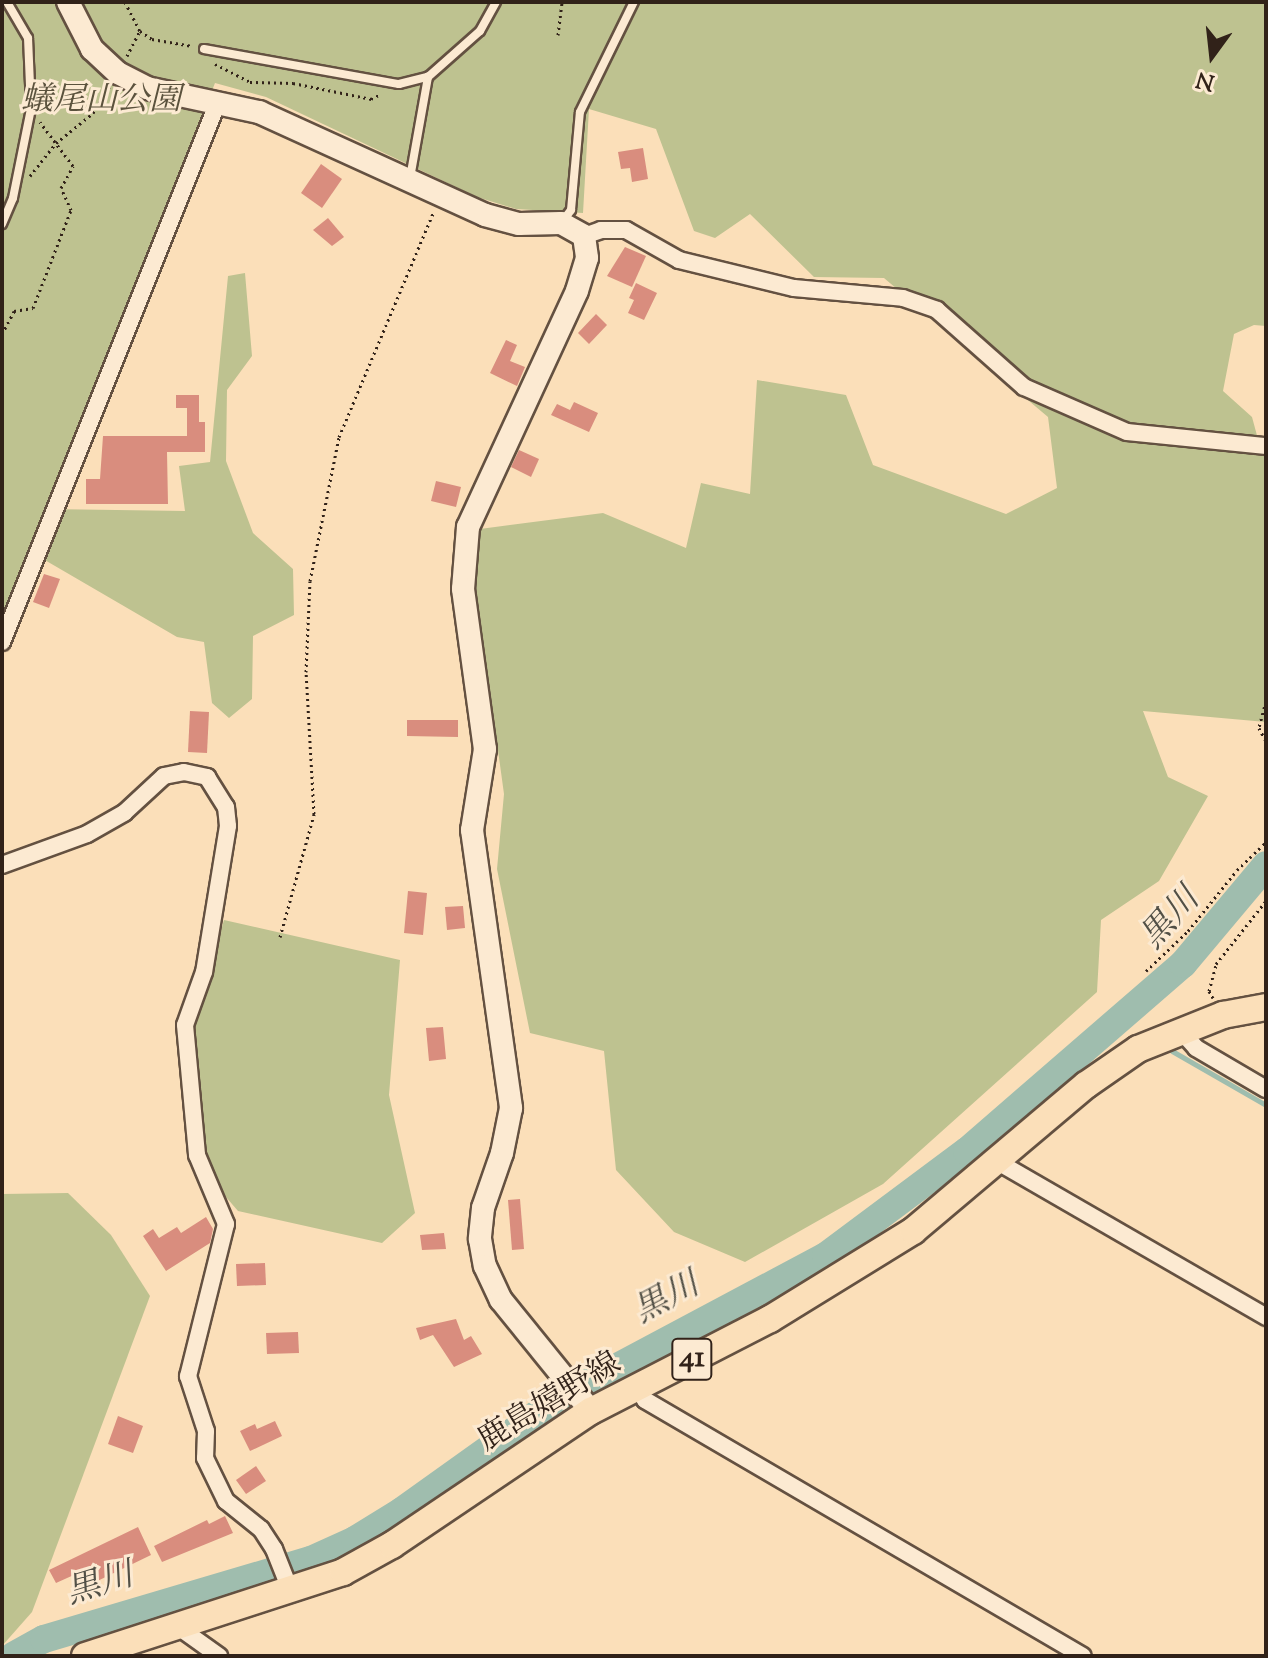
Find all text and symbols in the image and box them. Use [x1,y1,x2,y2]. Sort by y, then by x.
north arrow [1172,16,1252,96]
text: N [1193,61,1218,97]
park label: 蟻尾山公園 [21,82,181,120]
water label: 黒川 [1133,880,1209,958]
water label: 黒川 [627,1265,707,1333]
road number: 41 [670,1333,714,1385]
street label: 鹿島嬉野線 [472,1345,628,1461]
water label: 黒川 [62,1556,138,1614]

